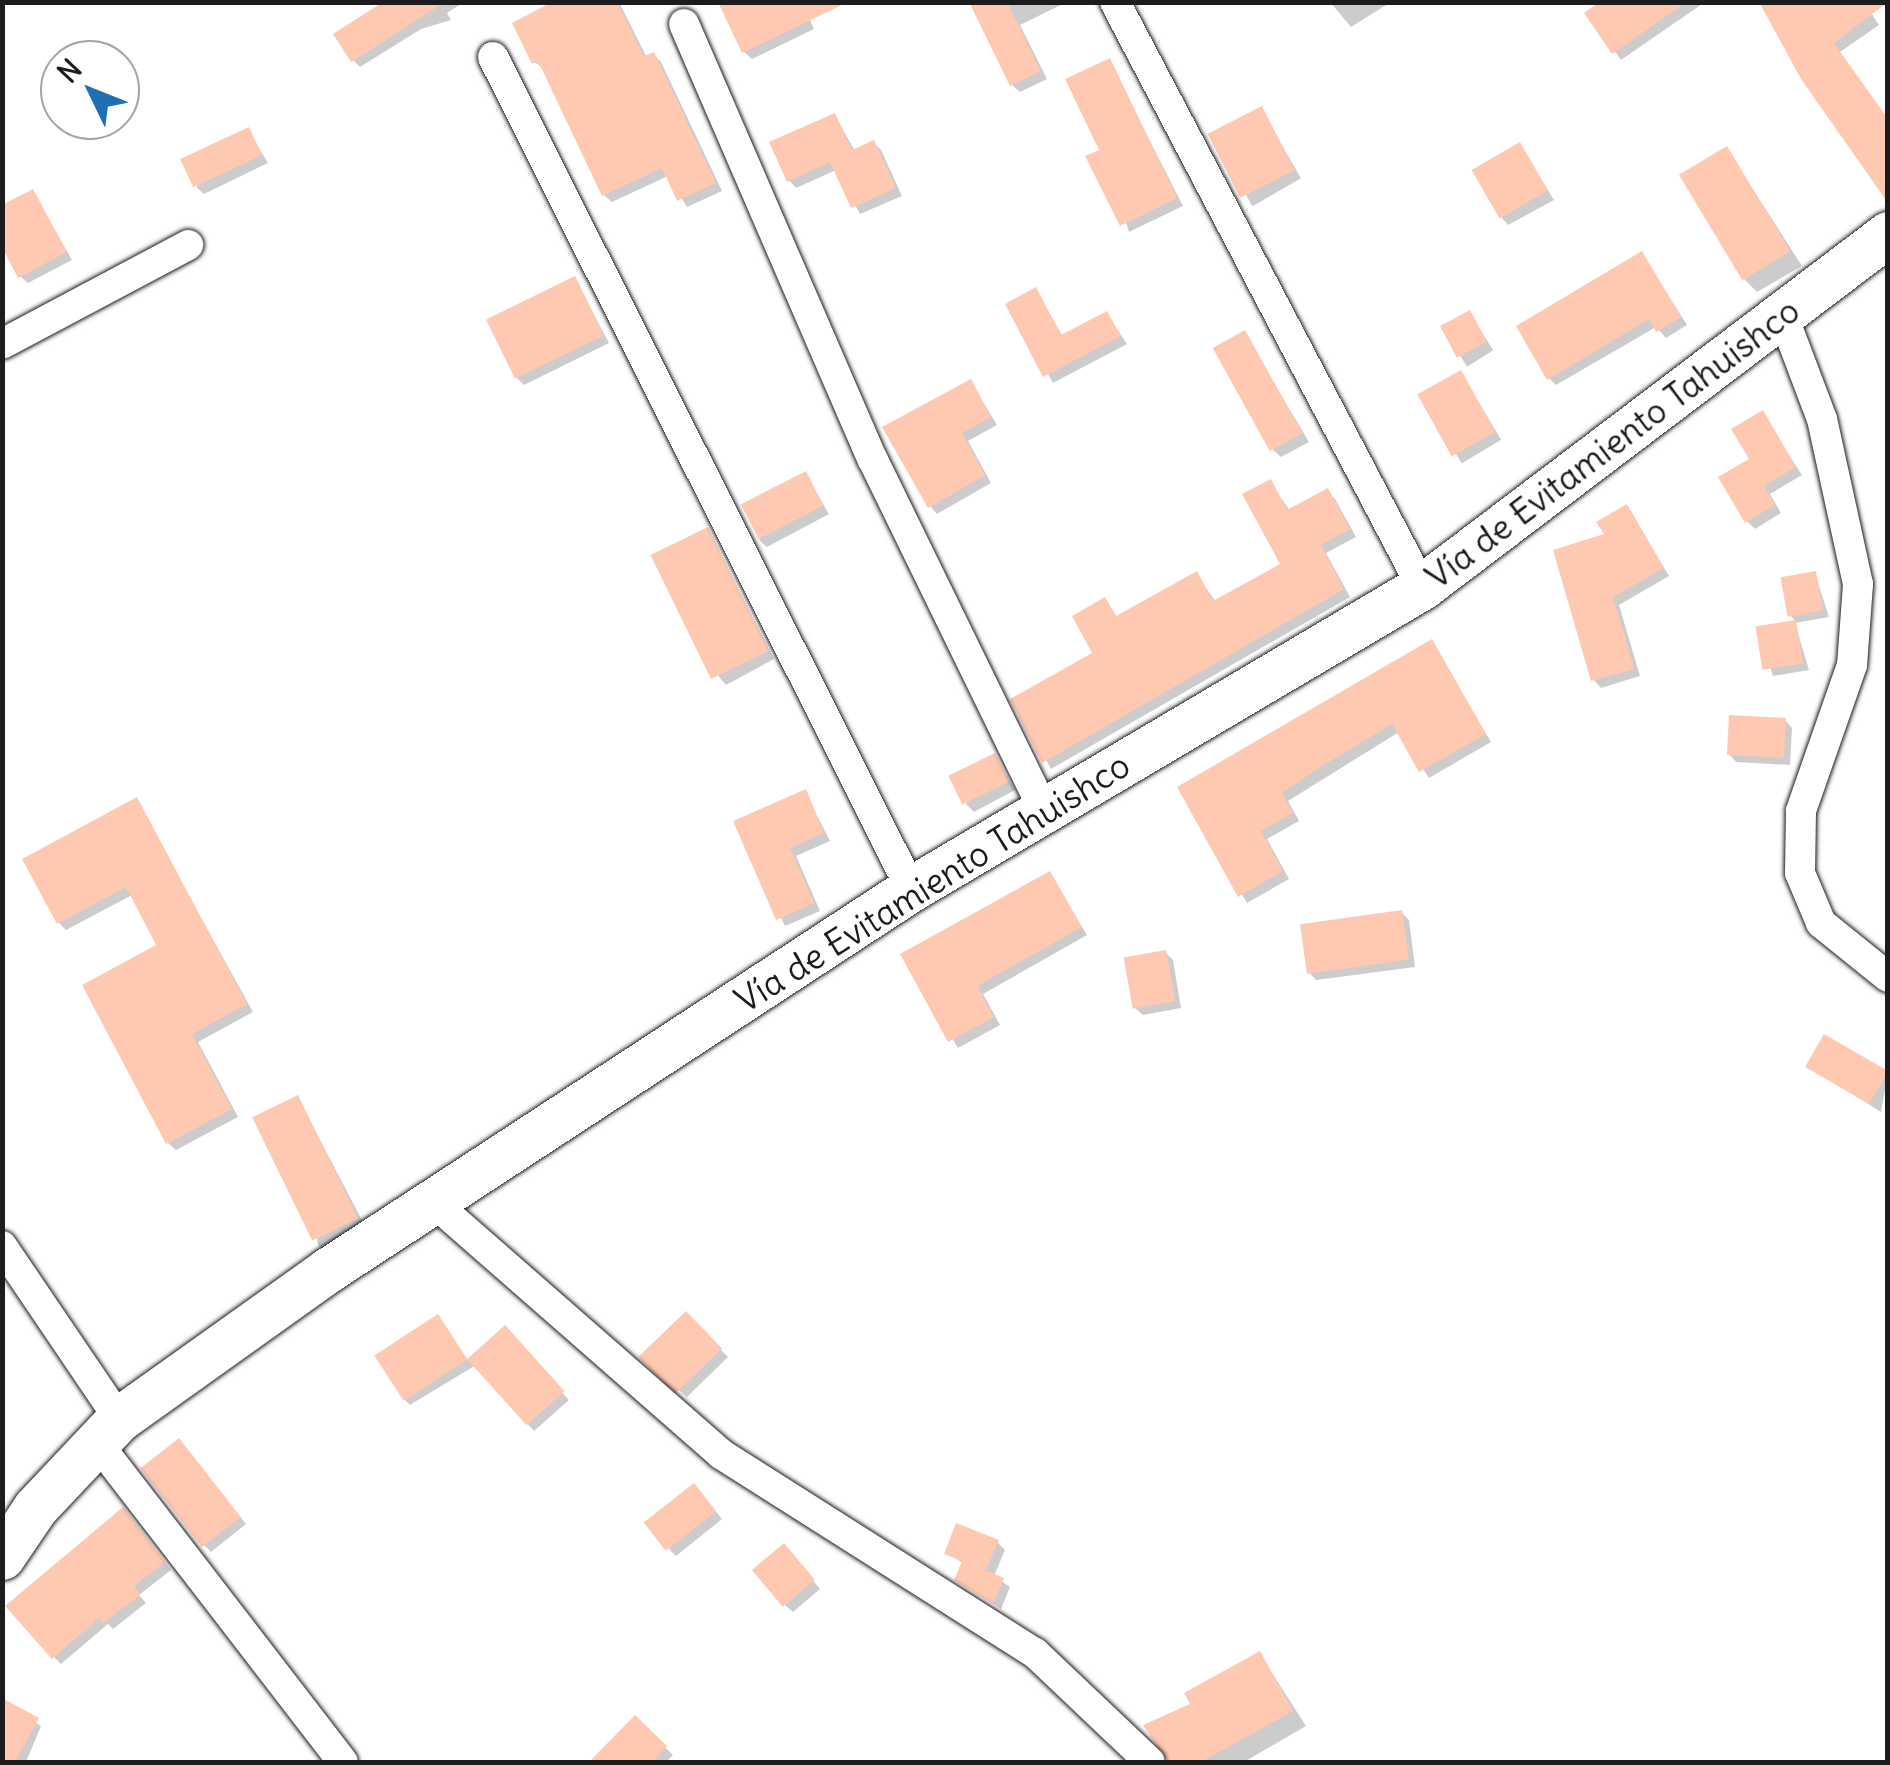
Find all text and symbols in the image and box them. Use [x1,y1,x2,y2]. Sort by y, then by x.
north arrow [40,40,140,140]
text: N [50,52,89,90]
street label: Vía de Evitamiento Tahuishco [1417,289,1807,597]
street label: Vía de Evitamiento Tahuishco [727,743,1137,1021]

